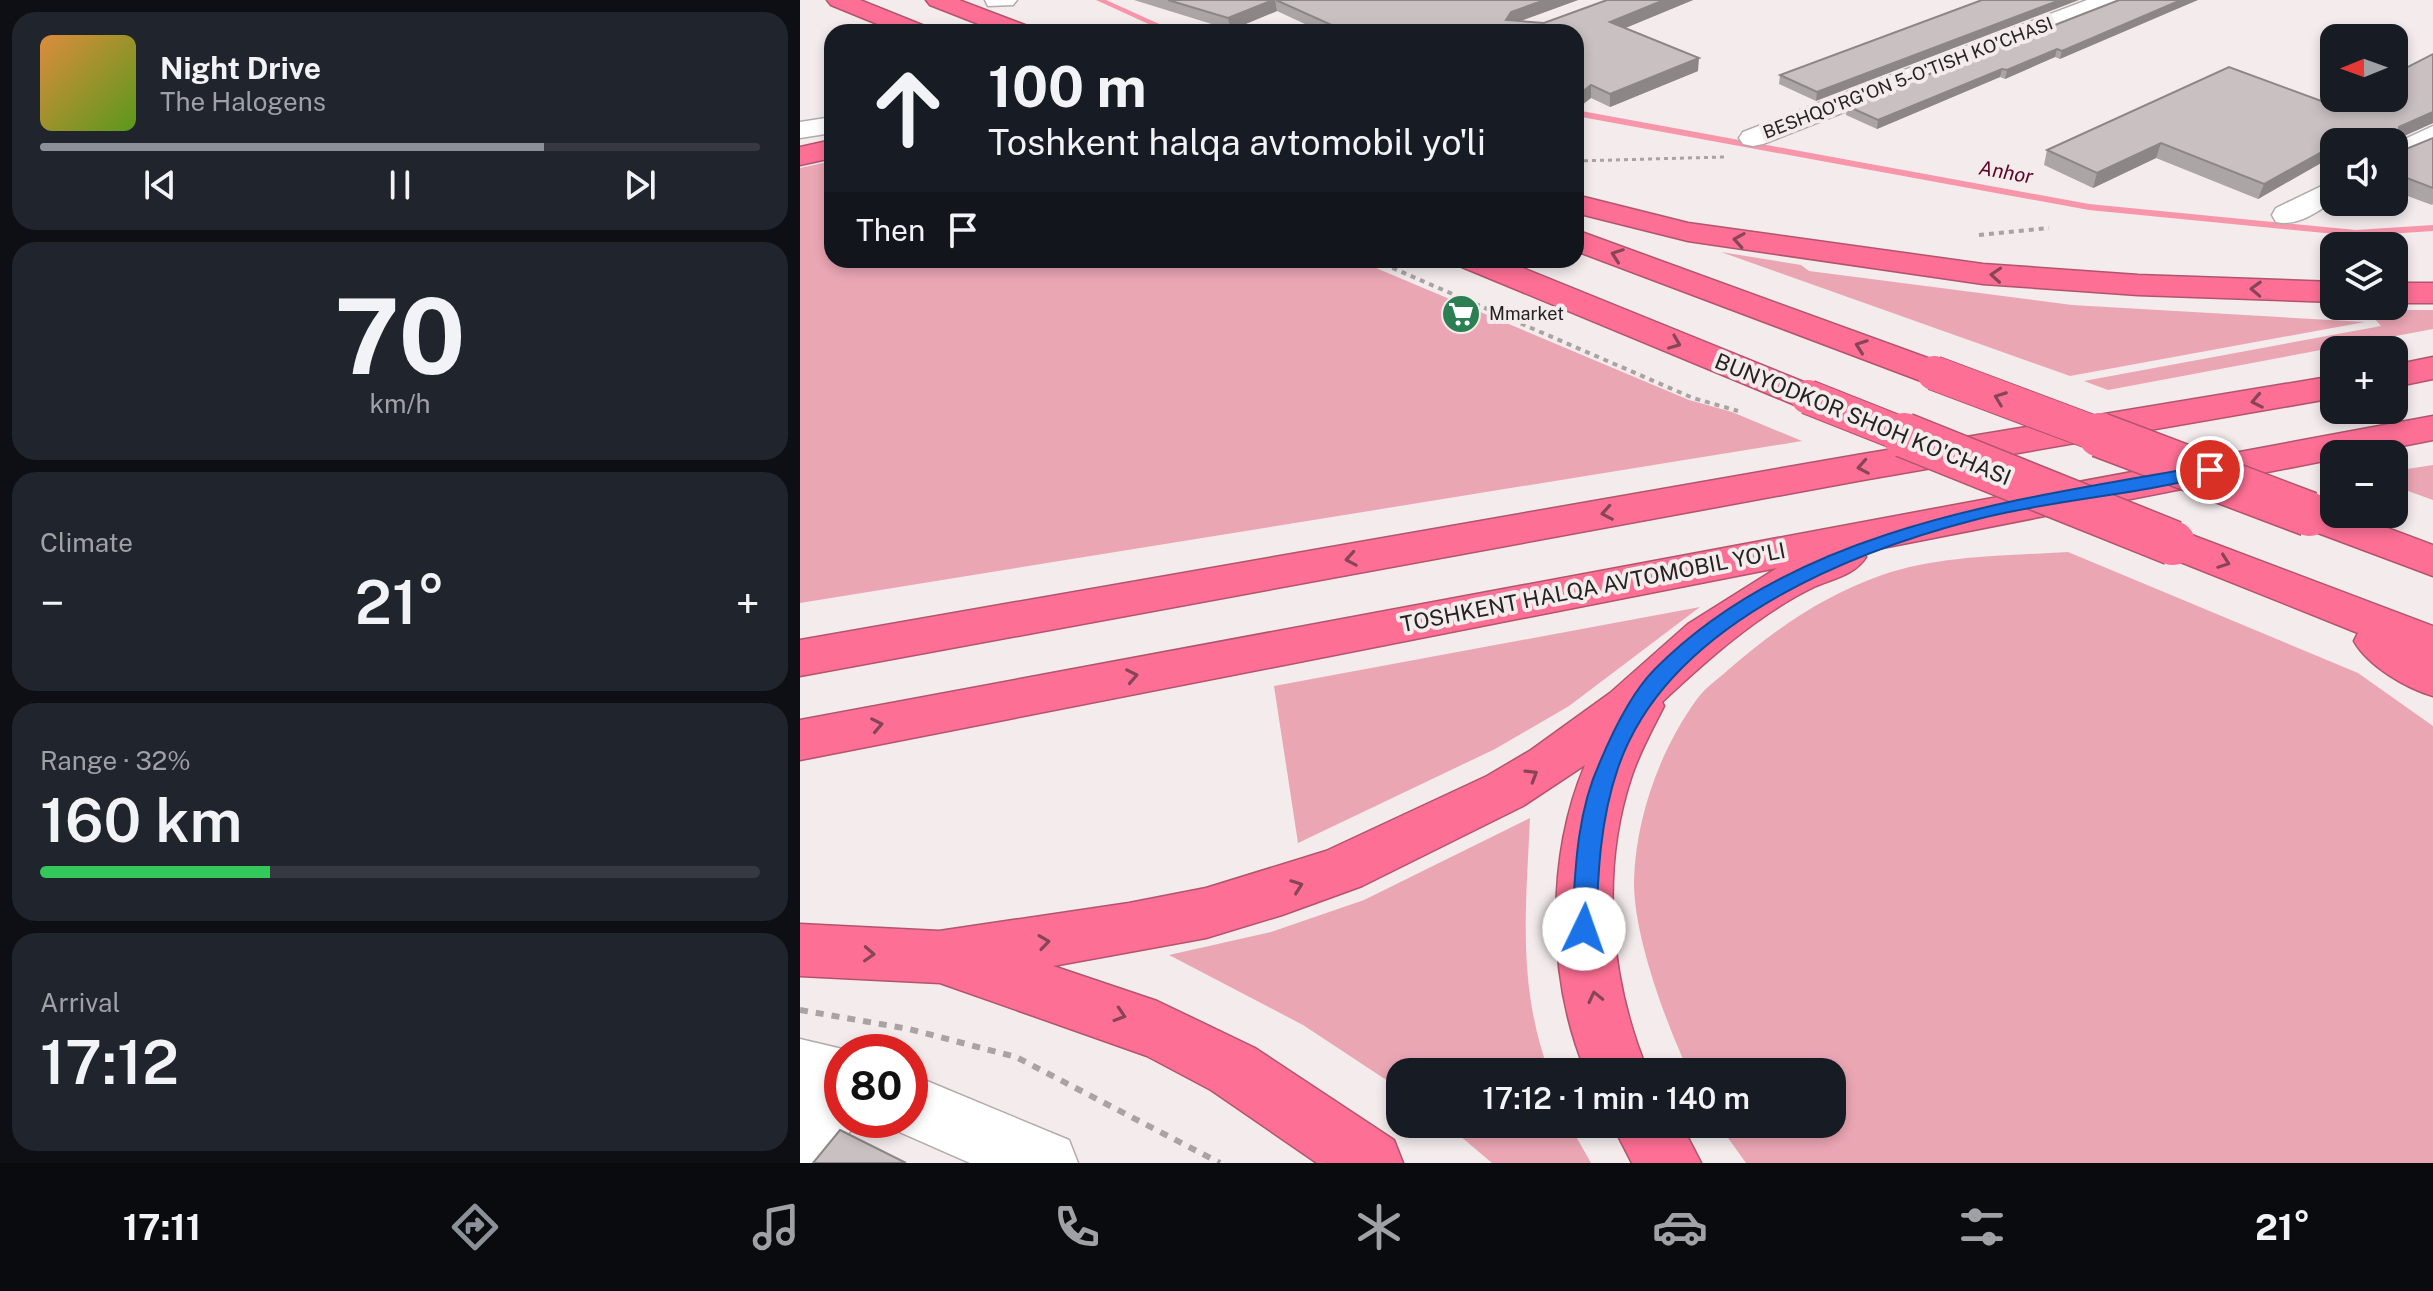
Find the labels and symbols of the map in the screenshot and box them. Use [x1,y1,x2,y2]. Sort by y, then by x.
street label: BESHQO'RG'ON 5-O'TISH KO'CHASI [1760,12,2056,143]
north arrow [2320,24,2408,112]
water label: Anhor [1977,155,2035,189]
one-way arrow [1732,233,1746,250]
one-way arrow [1611,248,1625,265]
one-way arrow [1990,267,2003,284]
one-way arrow [2249,281,2262,298]
supermarket icon: Mmarket [1440,293,1482,335]
place label: Mmarket [1489,303,1564,324]
one-way arrow [1667,333,1681,350]
one-way arrow [1855,339,1869,356]
street label: BUNYODKOR SHOH KO'CHASI [1711,348,2015,490]
one-way arrow [1994,391,2008,408]
one-way arrow [2251,392,2264,409]
pin [2176,436,2244,504]
one-way arrow [1856,458,1870,475]
one-way arrow [1600,504,1614,521]
street label: TOSHKENT HALQA AVTOMOBIL YO'LI [1398,537,1788,637]
one-way arrow [1344,550,1358,567]
one-way arrow [2216,552,2230,569]
one-way arrow [1125,669,1139,686]
one-way arrow [870,718,883,735]
one-way arrow [1523,769,1538,785]
one-way arrow [1289,879,1303,896]
position arrow [1542,887,1626,971]
one-way arrow [1037,934,1050,951]
one-way arrow [863,945,876,962]
one-way arrow [1587,991,1604,1005]
one-way arrow [1112,1006,1126,1022]
speed limit sign: 80 [824,1034,928,1138]

